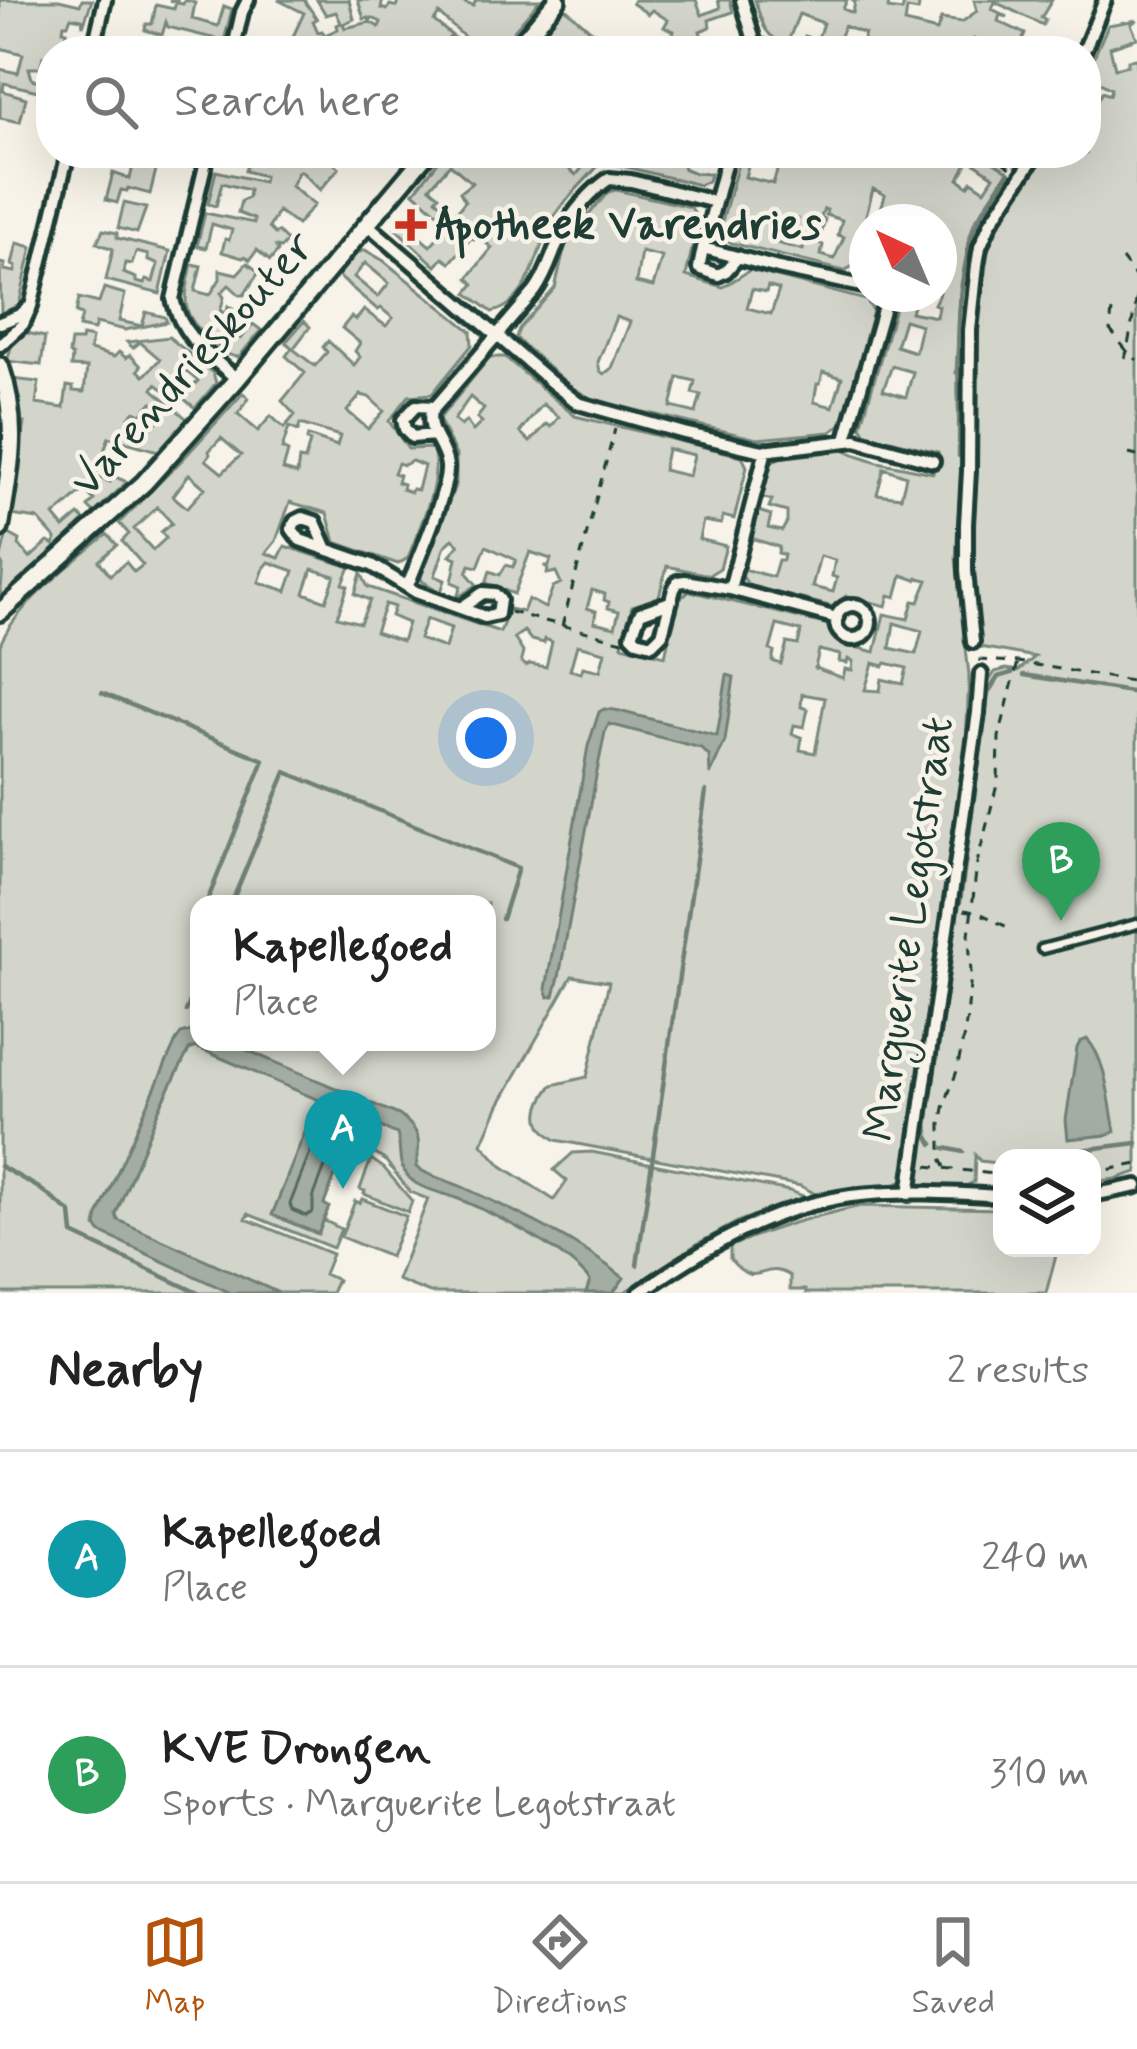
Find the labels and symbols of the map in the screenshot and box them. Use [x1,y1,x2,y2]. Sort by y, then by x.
place label: Apotheek Varendries [435,196,821,259]
north arrow [849,204,957,312]
marker: Apotheek Varendries [398,212,424,238]
street label: Varendrieskouter [58,219,329,510]
your location [456,708,516,768]
street label: Marguerite Legotstraat [851,713,973,1146]
pin: B [1022,822,1100,921]
pin: A [304,1090,382,1189]

